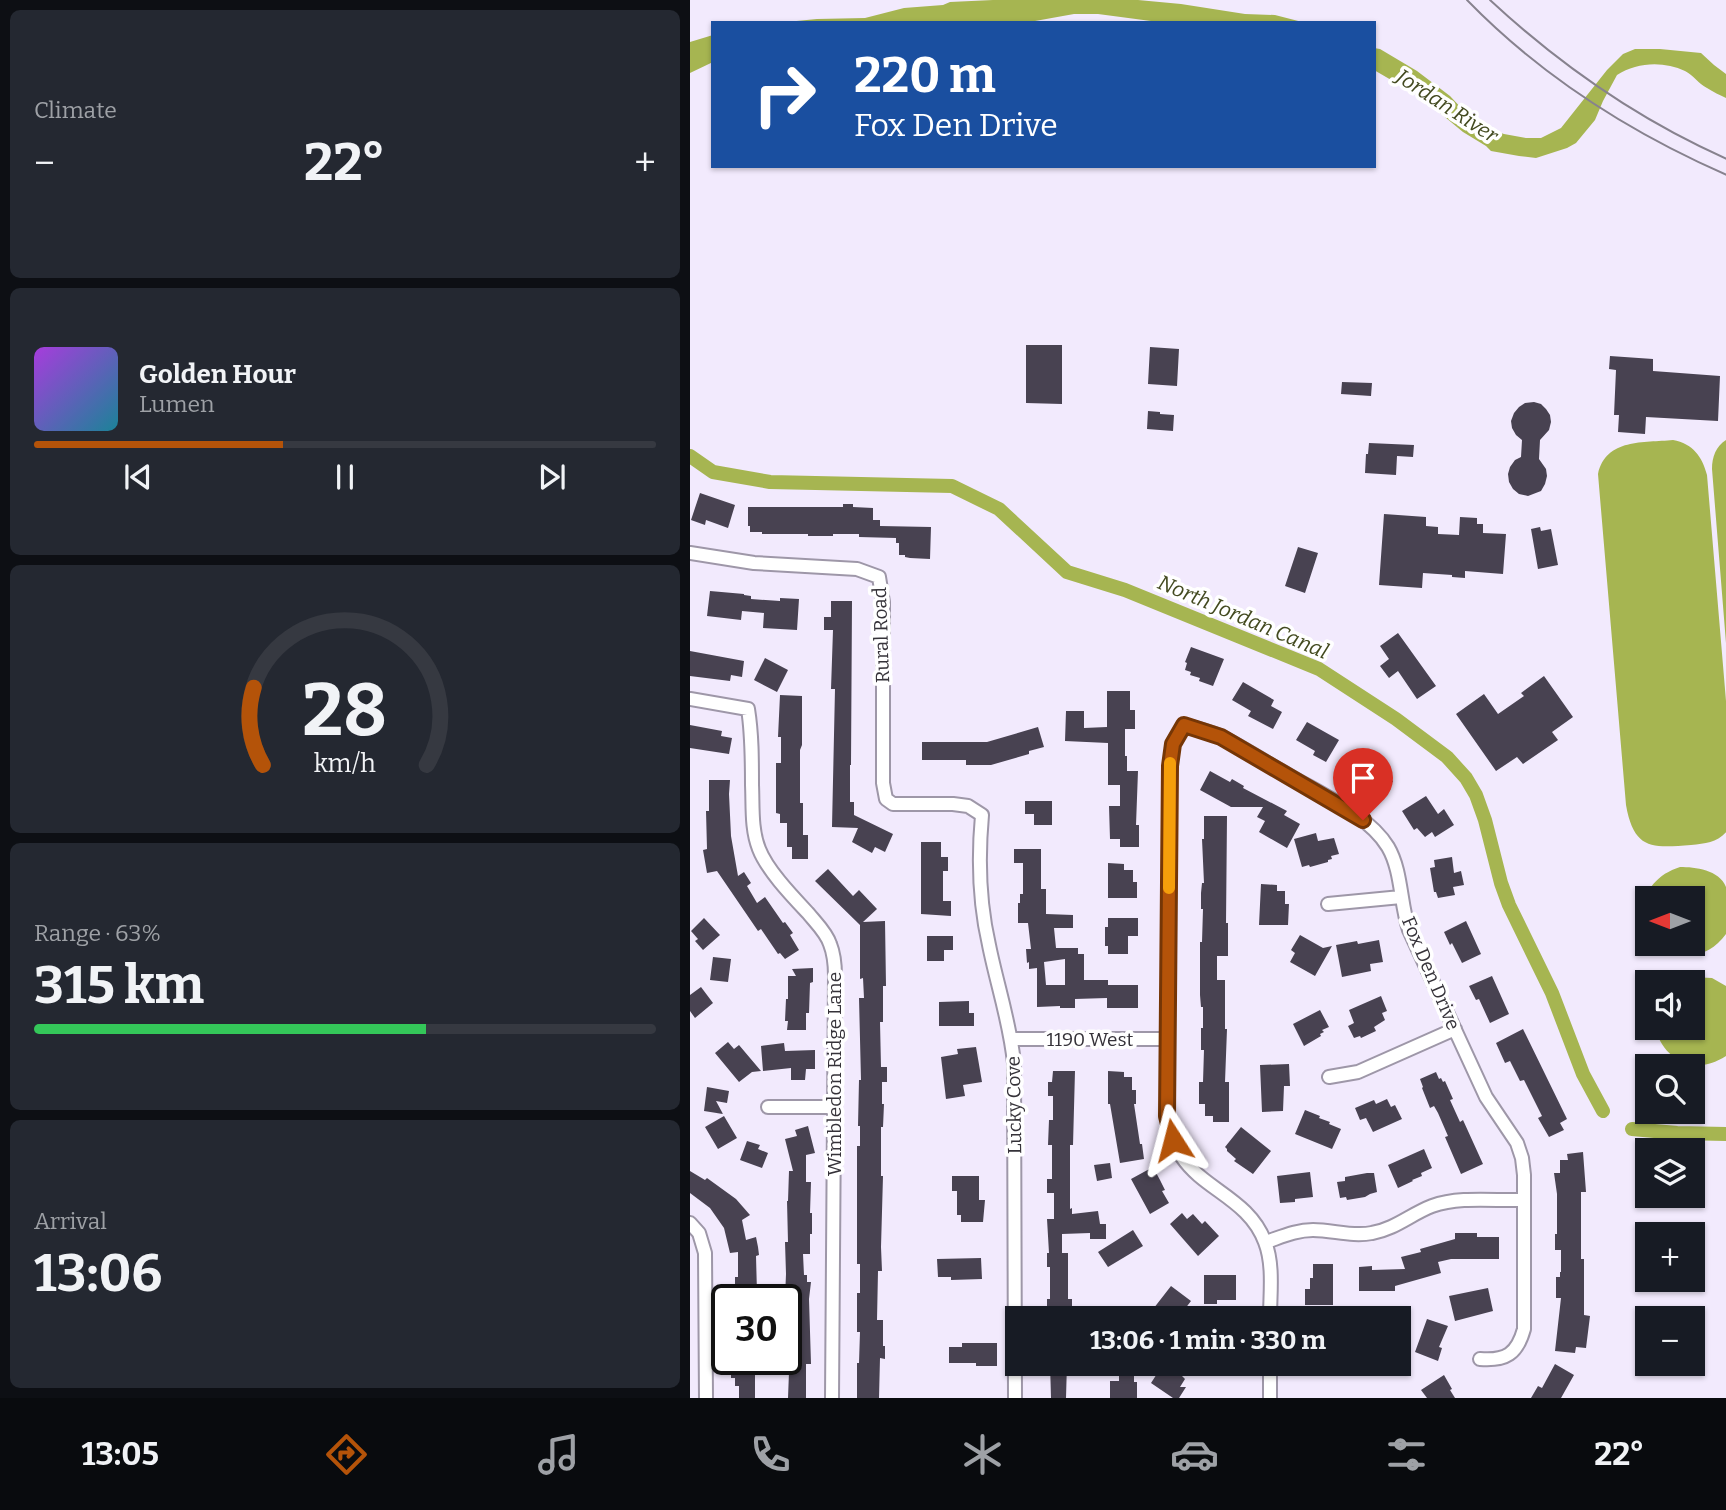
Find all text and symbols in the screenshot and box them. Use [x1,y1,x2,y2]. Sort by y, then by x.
text: 220 m [854,46,996,105]
icon: right [739,49,830,140]
water label: Jordan River [1390,62,1504,149]
text: Climate [34,96,117,124]
text: Fox Den Drive [854,106,1058,144]
text: 22° [304,131,385,194]
text: − [34,140,55,186]
text: + [634,140,656,186]
text: Golden Hour [139,359,296,390]
text: Lumen [139,390,215,418]
icon: previous [119,458,157,496]
icon: pause [326,458,364,496]
icon: next [533,458,571,496]
water label: North Jordan Canal [1154,569,1332,665]
street label: Rural Road [868,587,894,683]
text: 28 [303,667,387,754]
pin [1333,748,1393,820]
text: km/h [314,749,376,779]
icon: arrive [1344,759,1382,797]
north arrow [1635,886,1705,956]
map controls [1635,886,1705,1376]
street label: Fox Den Drive [1397,913,1465,1033]
text: Range · 63% [34,919,161,947]
text: 315 km [34,954,204,1017]
button: sound [1635,970,1705,1040]
street label: Wimbledon Ridge Lane [823,972,846,1176]
street label: 1190 West [1047,1028,1134,1051]
button: search [1635,1054,1705,1124]
street label: Lucky Cove [1002,1056,1026,1154]
position arrow [1136,1103,1210,1177]
button: layers [1635,1138,1705,1208]
text: Arrival [34,1207,107,1235]
button: + [1635,1222,1705,1292]
text: 13:06 [34,1242,162,1305]
speed limit sign: 30 [711,1284,802,1375]
button: − [1635,1306,1705,1376]
text: 13:06 · 1 min · 330 m [1090,1325,1326,1356]
icon: directions [322,1430,371,1479]
icon: music [534,1430,583,1479]
icon: phone [746,1430,795,1479]
icon: climate [958,1430,1007,1479]
icon: car [1170,1430,1219,1479]
icon: filters [1382,1430,1431,1479]
text: 13:05 [82,1435,159,1473]
text: 22° [1594,1435,1644,1473]

